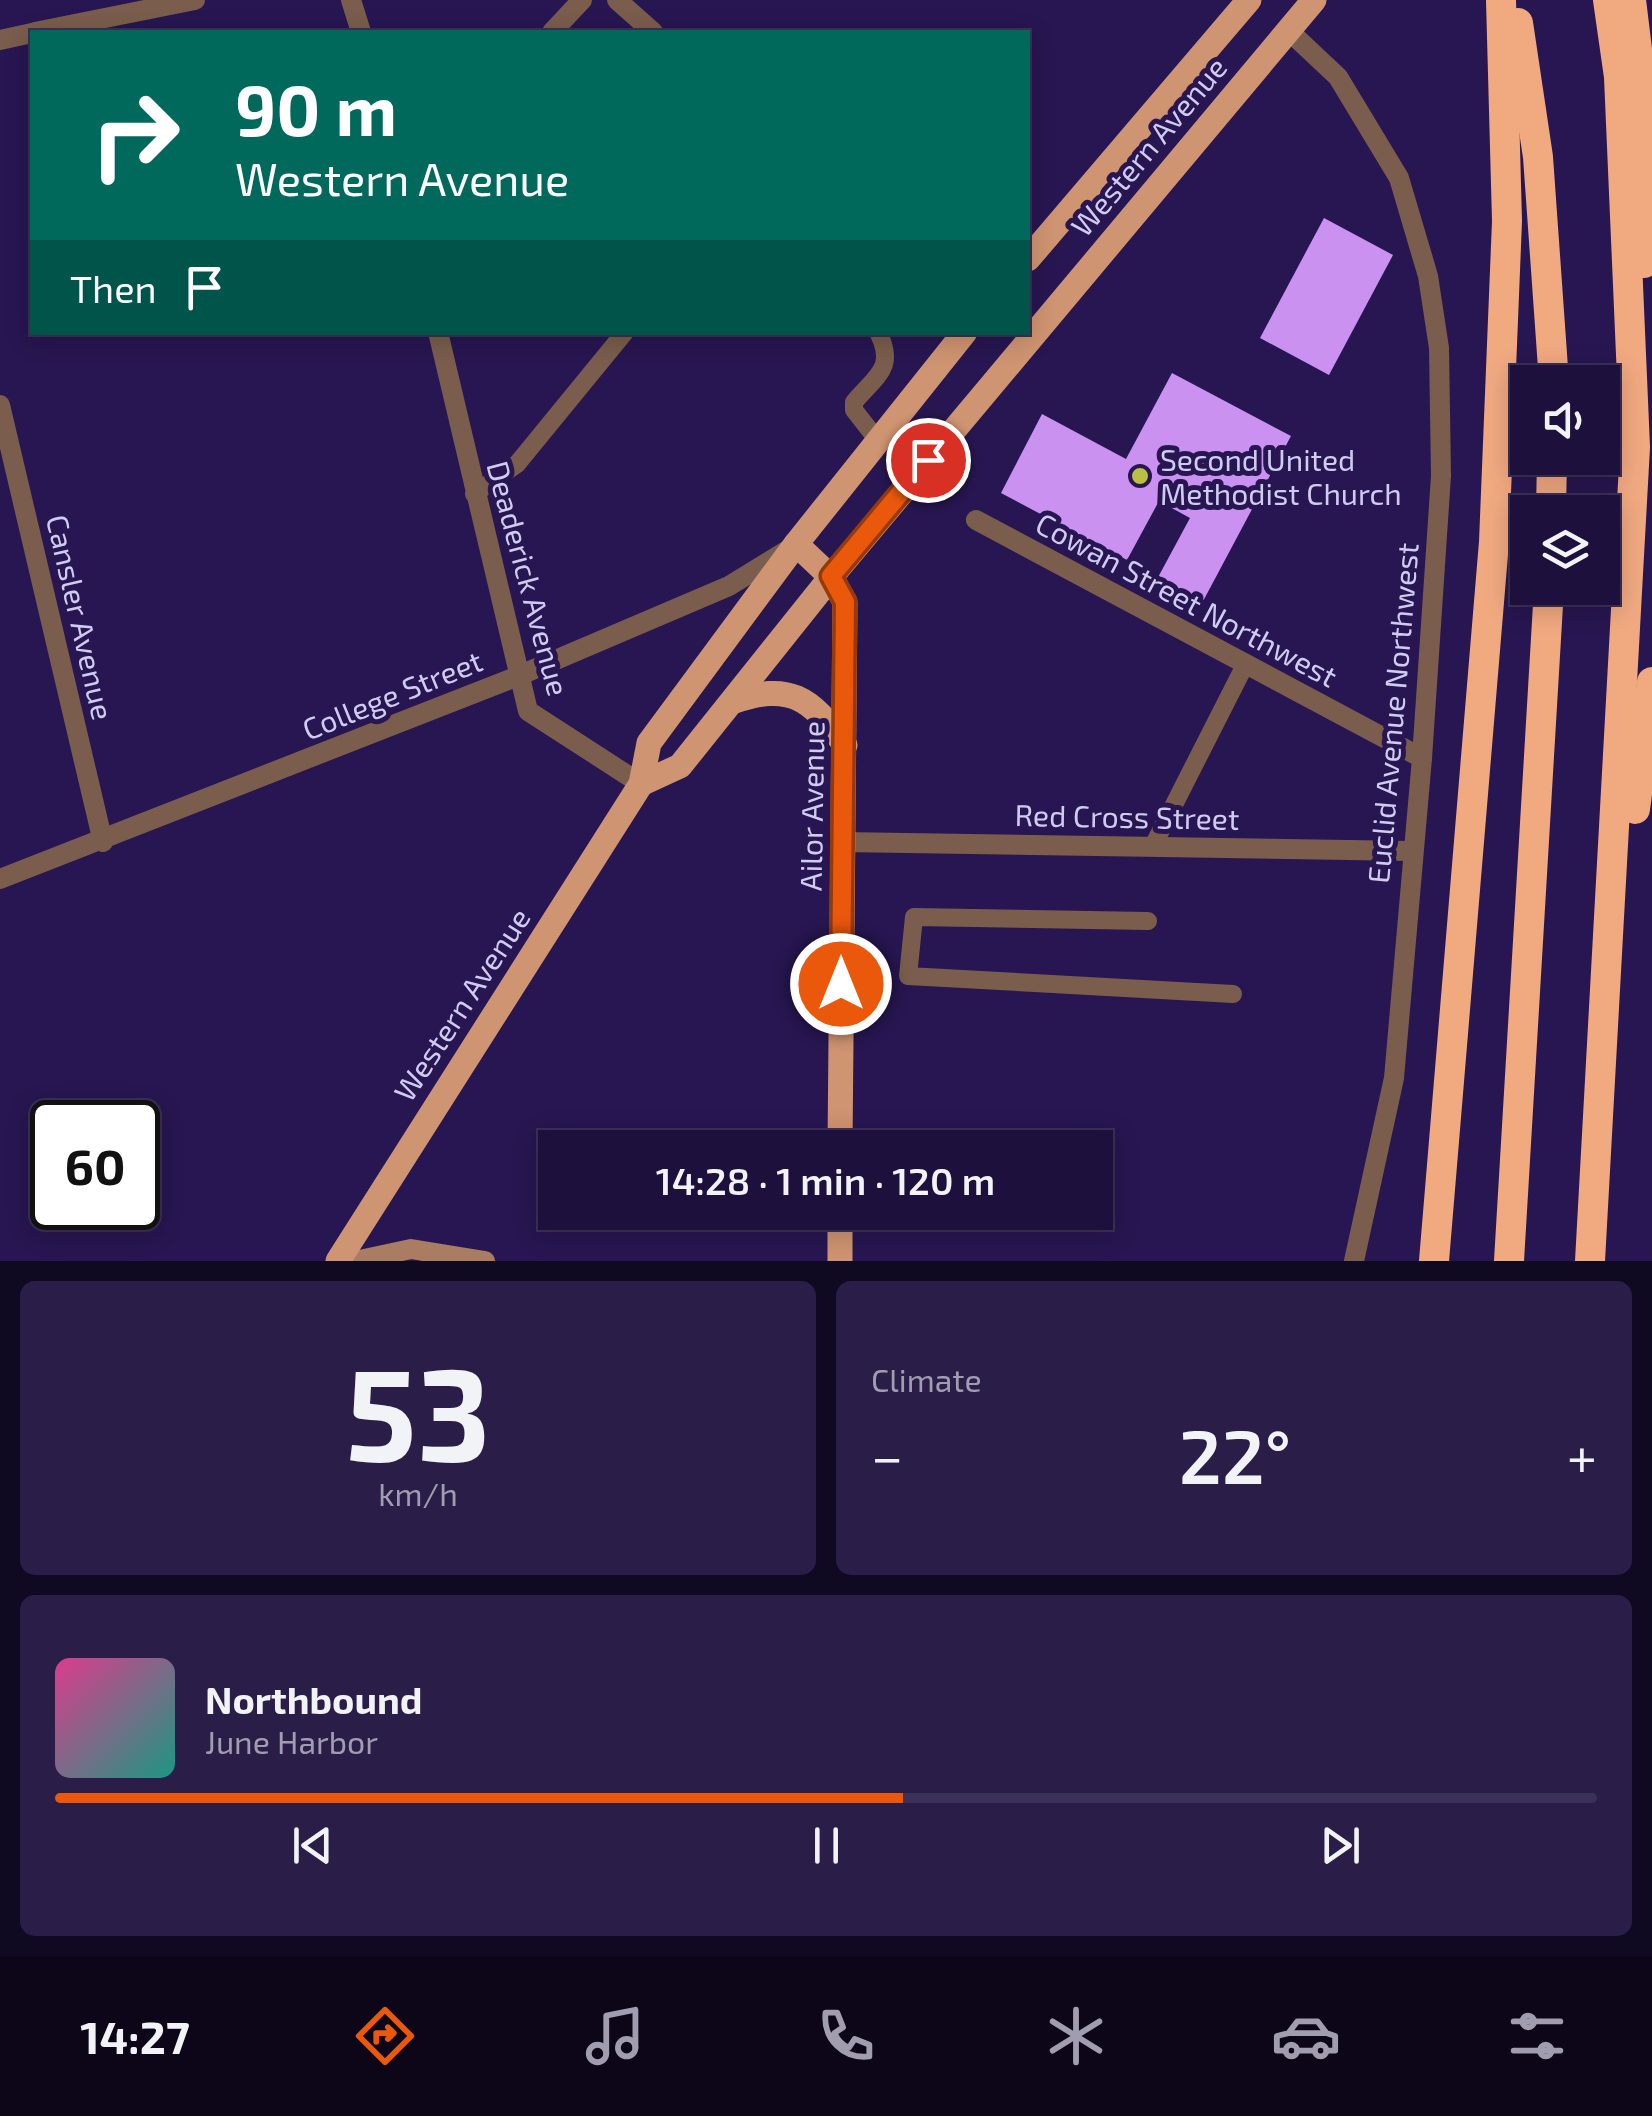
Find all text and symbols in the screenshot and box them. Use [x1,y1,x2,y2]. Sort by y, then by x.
street label: Western Avenue [1063,49,1233,243]
text: 90 m [235,66,397,150]
icon: right [70,70,200,200]
text: Western Avenue [235,151,569,205]
icon: arrive [177,260,232,315]
text: Then [70,265,157,311]
map controls [1510,365,1620,605]
button: sound [1510,365,1620,475]
pin [886,418,971,503]
icon: arrive [901,433,956,488]
place label: Second United Methodist Church [1160,441,1402,511]
street label: Deaderick Avenue [480,457,578,699]
marker: Second United Methodist Church [1129,465,1151,487]
button: layers [1510,495,1620,605]
street label: Cowan Street Northwest [1030,504,1344,694]
street label: Cansler Avenue [40,511,122,723]
street label: Euclid Avenue Northwest [1359,541,1425,885]
street label: College Street [297,642,487,746]
street label: Ailor Avenue [792,721,830,891]
street label: Red Cross Street [1014,796,1240,836]
street label: Western Avenue [385,901,537,1107]
position arrow [789,932,893,1036]
speed limit sign: 60 [30,1100,160,1230]
text: 14:28 · 1 min · 120 m [656,1157,995,1203]
text: 53 [345,1331,491,1487]
text: Climate [871,1360,982,1398]
text: 22° [1179,1409,1291,1499]
text: − [871,1422,903,1488]
text: + [1567,1422,1597,1488]
text: km/h [378,1474,458,1512]
text: Northbound [205,1676,423,1722]
text: June Harbor [205,1722,378,1760]
icon: previous [285,1818,340,1873]
icon: pause [799,1818,854,1873]
icon: next [1313,1818,1368,1873]
icon: directions [350,2001,420,2071]
icon: music [580,2001,650,2071]
icon: phone [811,2001,881,2071]
icon: climate [1041,2001,1111,2071]
icon: car [1271,2001,1341,2071]
icon: filters [1502,2001,1572,2071]
text: 14:27 [80,2009,190,2063]

